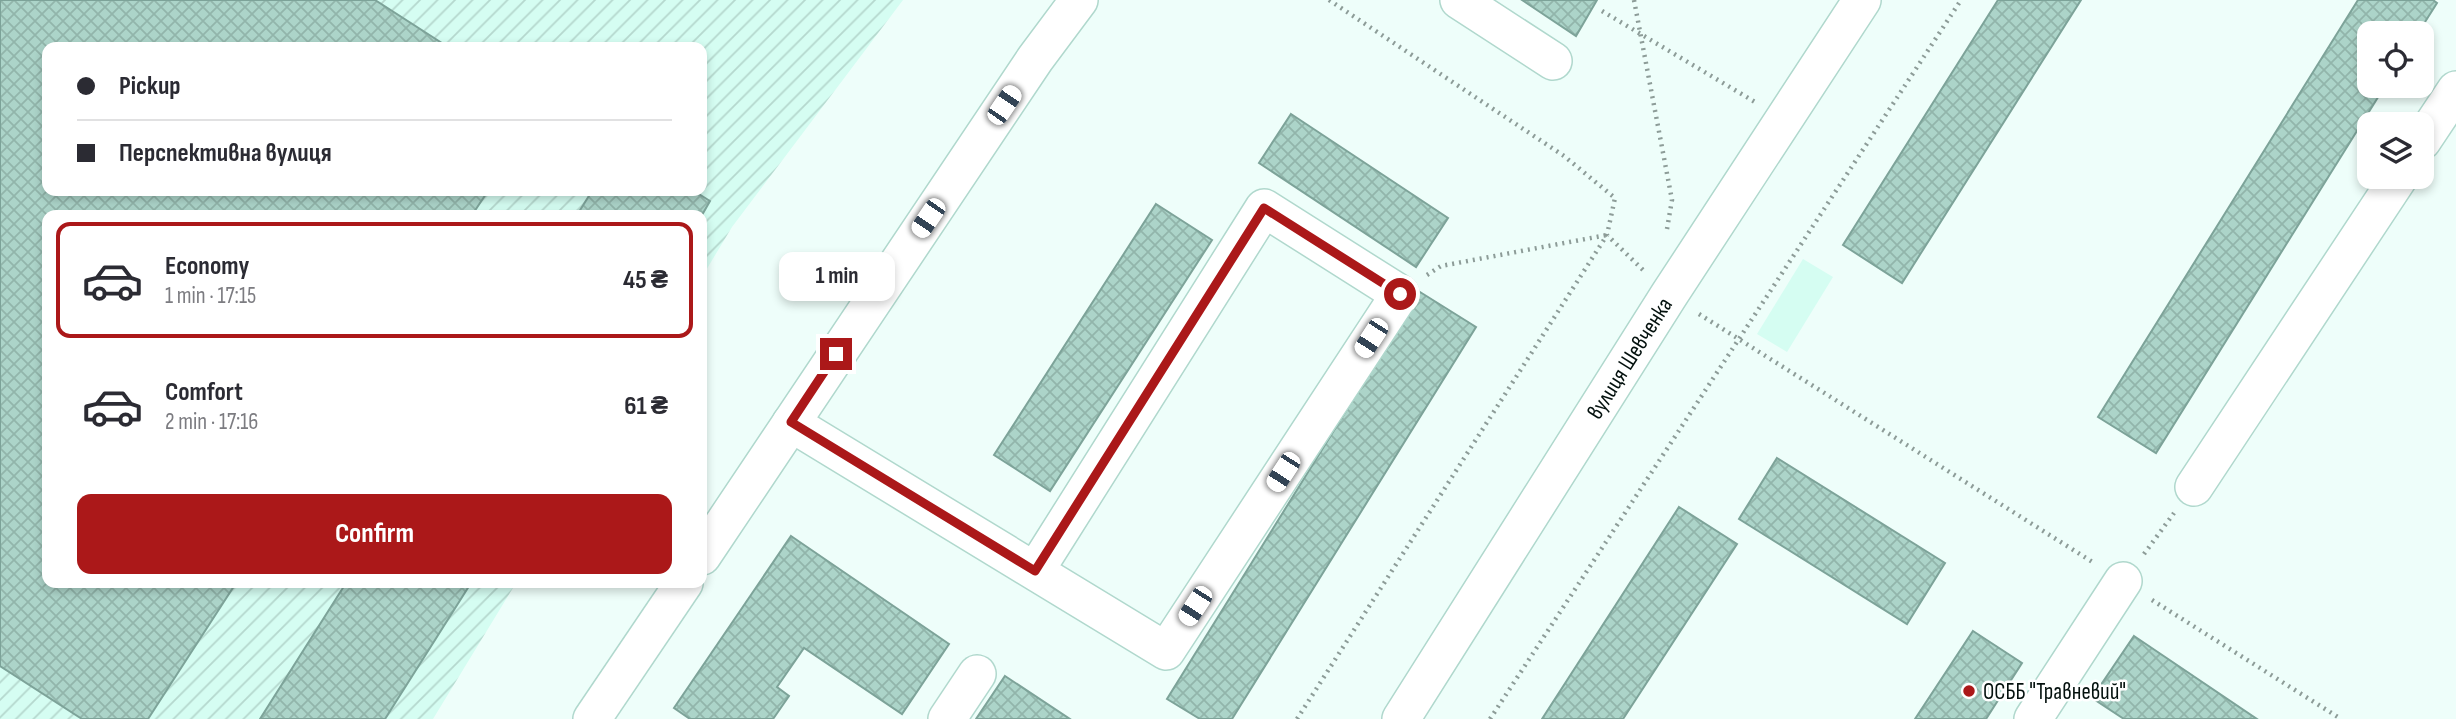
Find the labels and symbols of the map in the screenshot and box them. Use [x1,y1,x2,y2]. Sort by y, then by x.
car [984,82,1025,128]
car [908,195,949,241]
callout: 1 min [778,252,894,302]
route start [1384,278,1416,310]
street label: вулиця Шевченка [1581,293,1679,425]
car [1351,315,1392,361]
route end [820,338,852,370]
car [1263,449,1304,495]
car [1175,583,1216,629]
place label: ОСББ "Травневий" [1983,678,2126,706]
marker: ОСББ "Травневий" [1961,683,1977,699]

